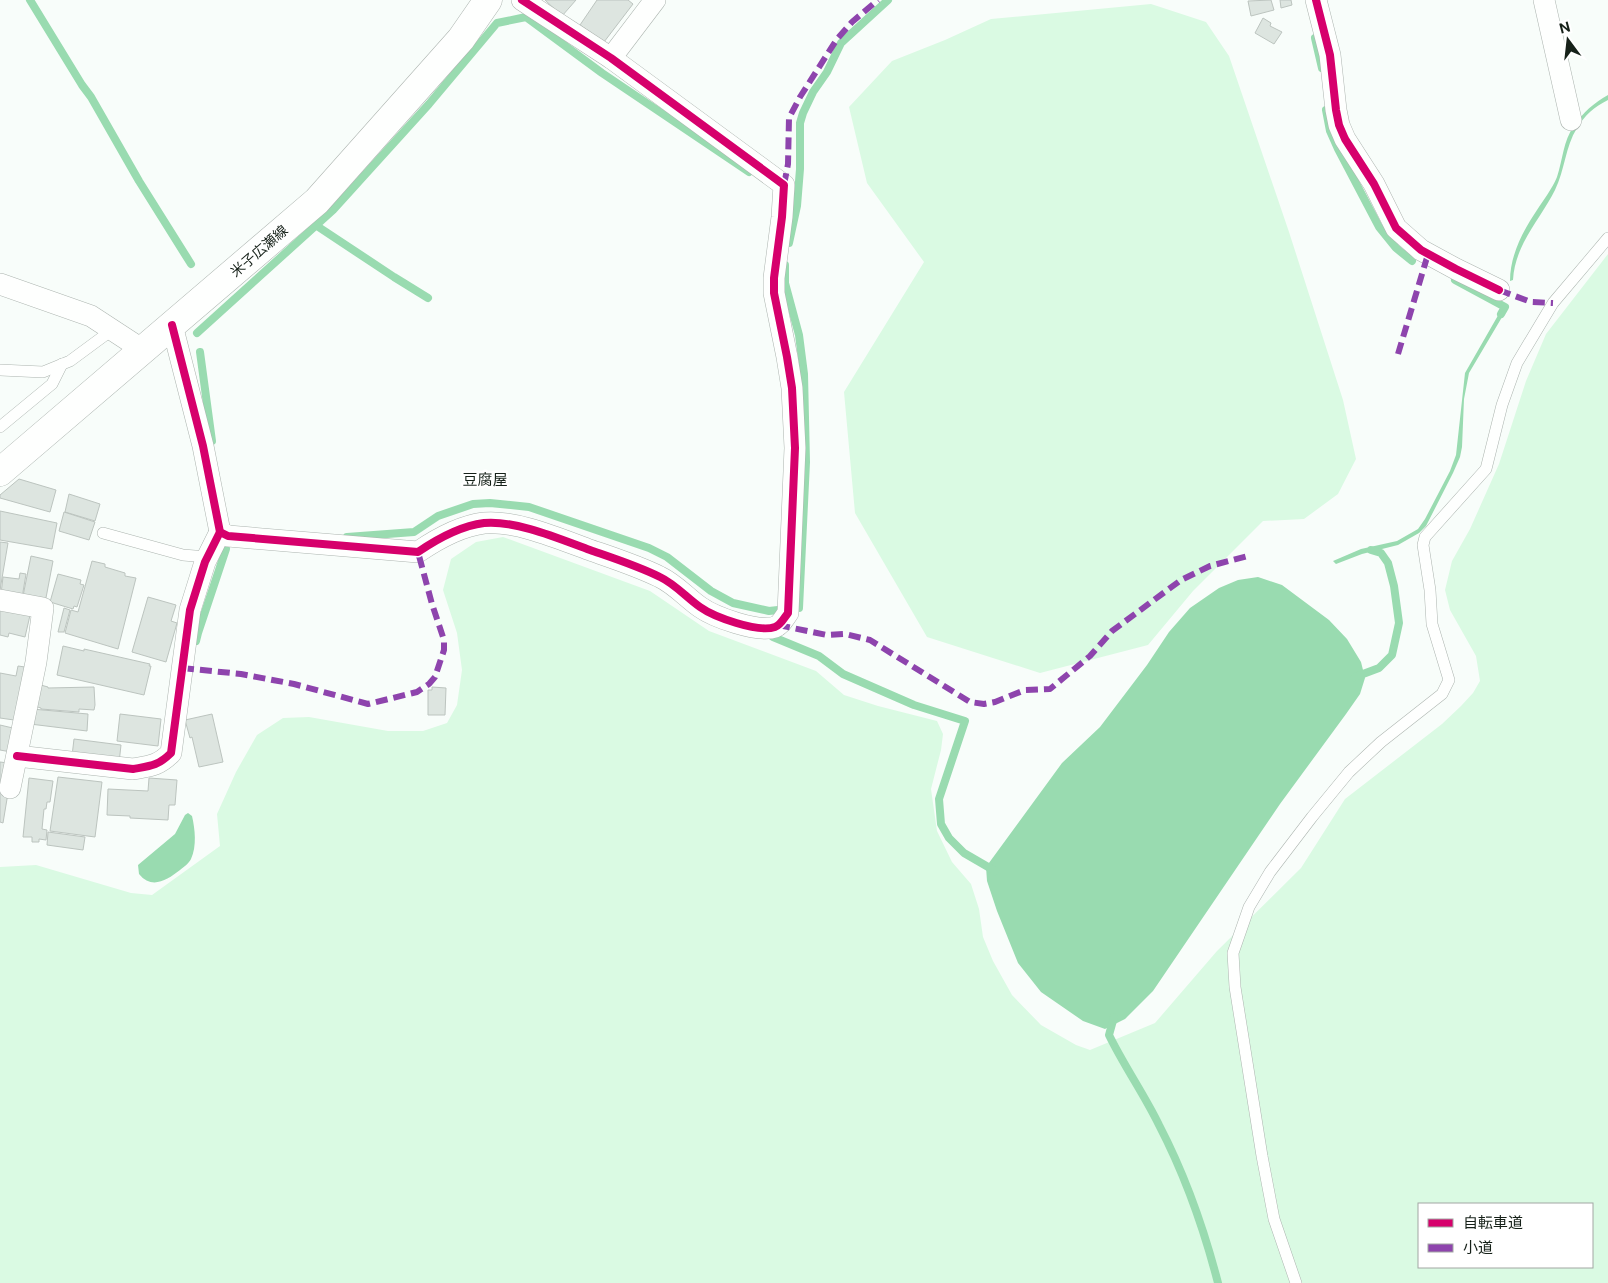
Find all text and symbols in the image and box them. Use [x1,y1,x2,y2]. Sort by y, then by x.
north arrow [1543,15,1593,65]
text: N [1557,18,1572,37]
street label: 米子広瀬線 [227,222,291,280]
district label: 豆腐屋 [462,471,508,488]
legend [1418,1203,1593,1268]
text: 自転車道 [1463,1214,1523,1231]
text: 小道 [1463,1239,1493,1256]

